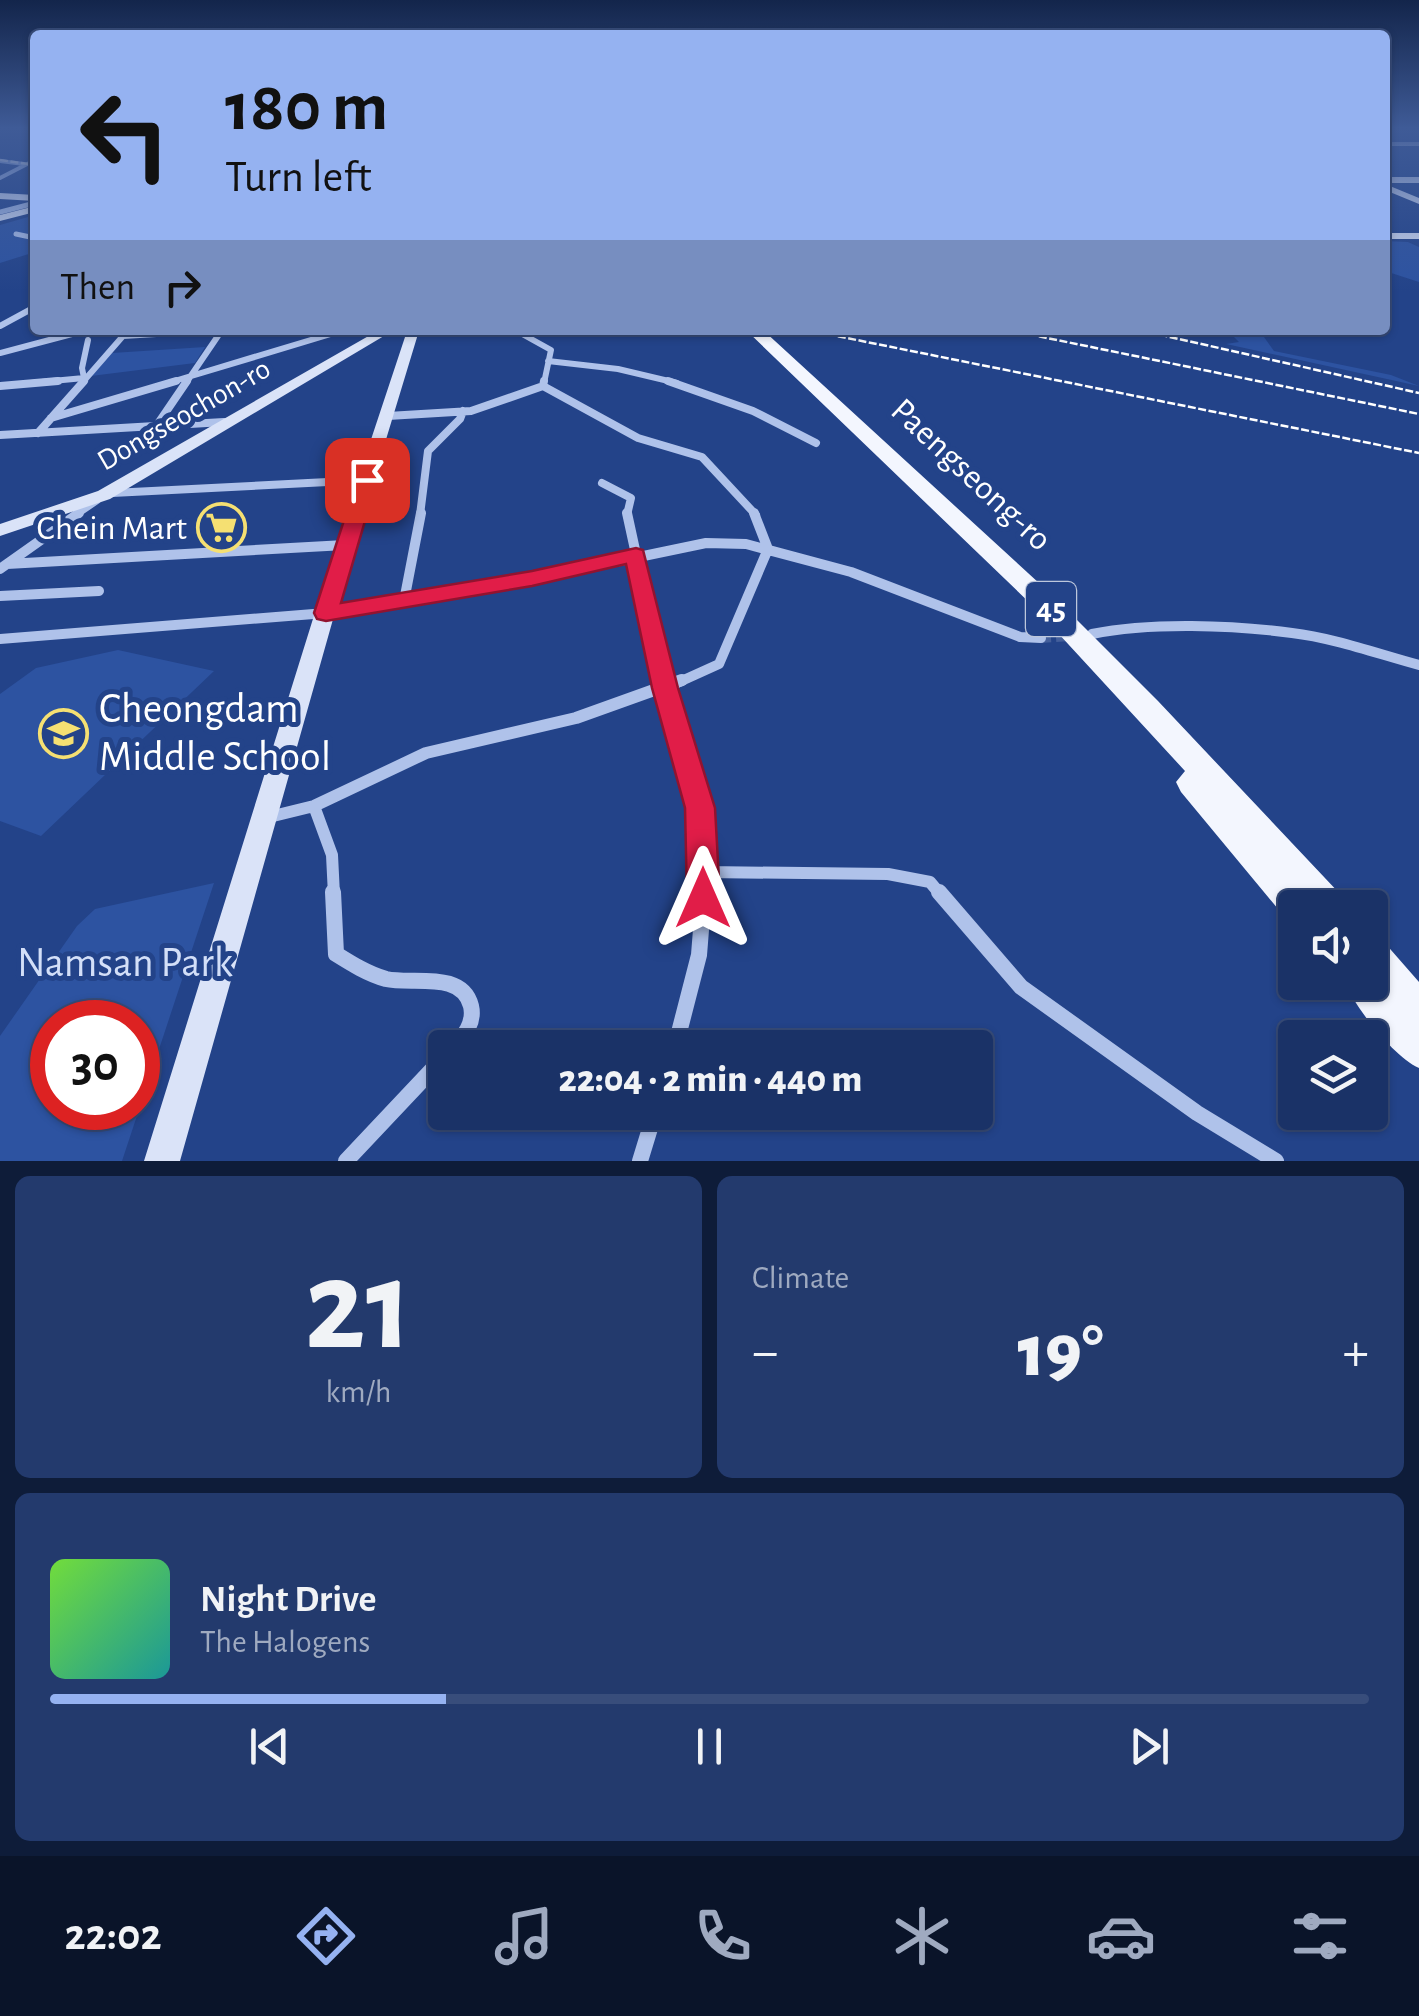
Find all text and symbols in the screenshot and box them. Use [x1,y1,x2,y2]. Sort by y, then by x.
icon: left [60,70,190,200]
text: 180 m [225,73,388,143]
text: Turn left [225,155,372,200]
icon: right [155,260,210,315]
text: Then [60,269,135,307]
street label: Dongseochon-ro [92,353,276,477]
street label: Paengseong-ro [884,392,1058,558]
pin [325,438,410,523]
icon: arrive [340,453,395,508]
supermarket icon: Chein Mart [196,502,248,554]
place label: Chein Mart [37,511,187,546]
road number: 45 [1026,582,1076,636]
place label: Cheongdam Middle School [99,688,331,778]
school or university icon: Cheongdam Middle School [38,707,90,759]
position arrow [651,846,755,950]
map controls [1278,890,1388,1130]
button: sound [1278,890,1388,1000]
park label: Namsan Park [17,942,233,984]
speed limit sign: 30 [30,1000,160,1130]
button: layers [1278,1020,1388,1130]
text: 22:04 · 2 min · 440 m [559,1061,862,1099]
text: 21 [304,1243,413,1373]
text: Climate [752,1262,849,1294]
text: 19° [1017,1315,1104,1390]
text: − [752,1325,778,1380]
text: + [1343,1325,1369,1380]
text: km/h [325,1376,392,1408]
text: Night Drive [200,1581,376,1619]
text: The Halogens [200,1626,370,1658]
icon: previous [242,1719,297,1774]
icon: pause [682,1719,737,1774]
icon: next [1122,1719,1177,1774]
icon: directions [291,1901,361,1971]
icon: music [489,1901,559,1971]
icon: phone [688,1901,758,1971]
icon: climate [887,1901,957,1971]
icon: car [1086,1901,1156,1971]
icon: filters [1285,1901,1355,1971]
text: 22:02 [64,1913,162,1958]

